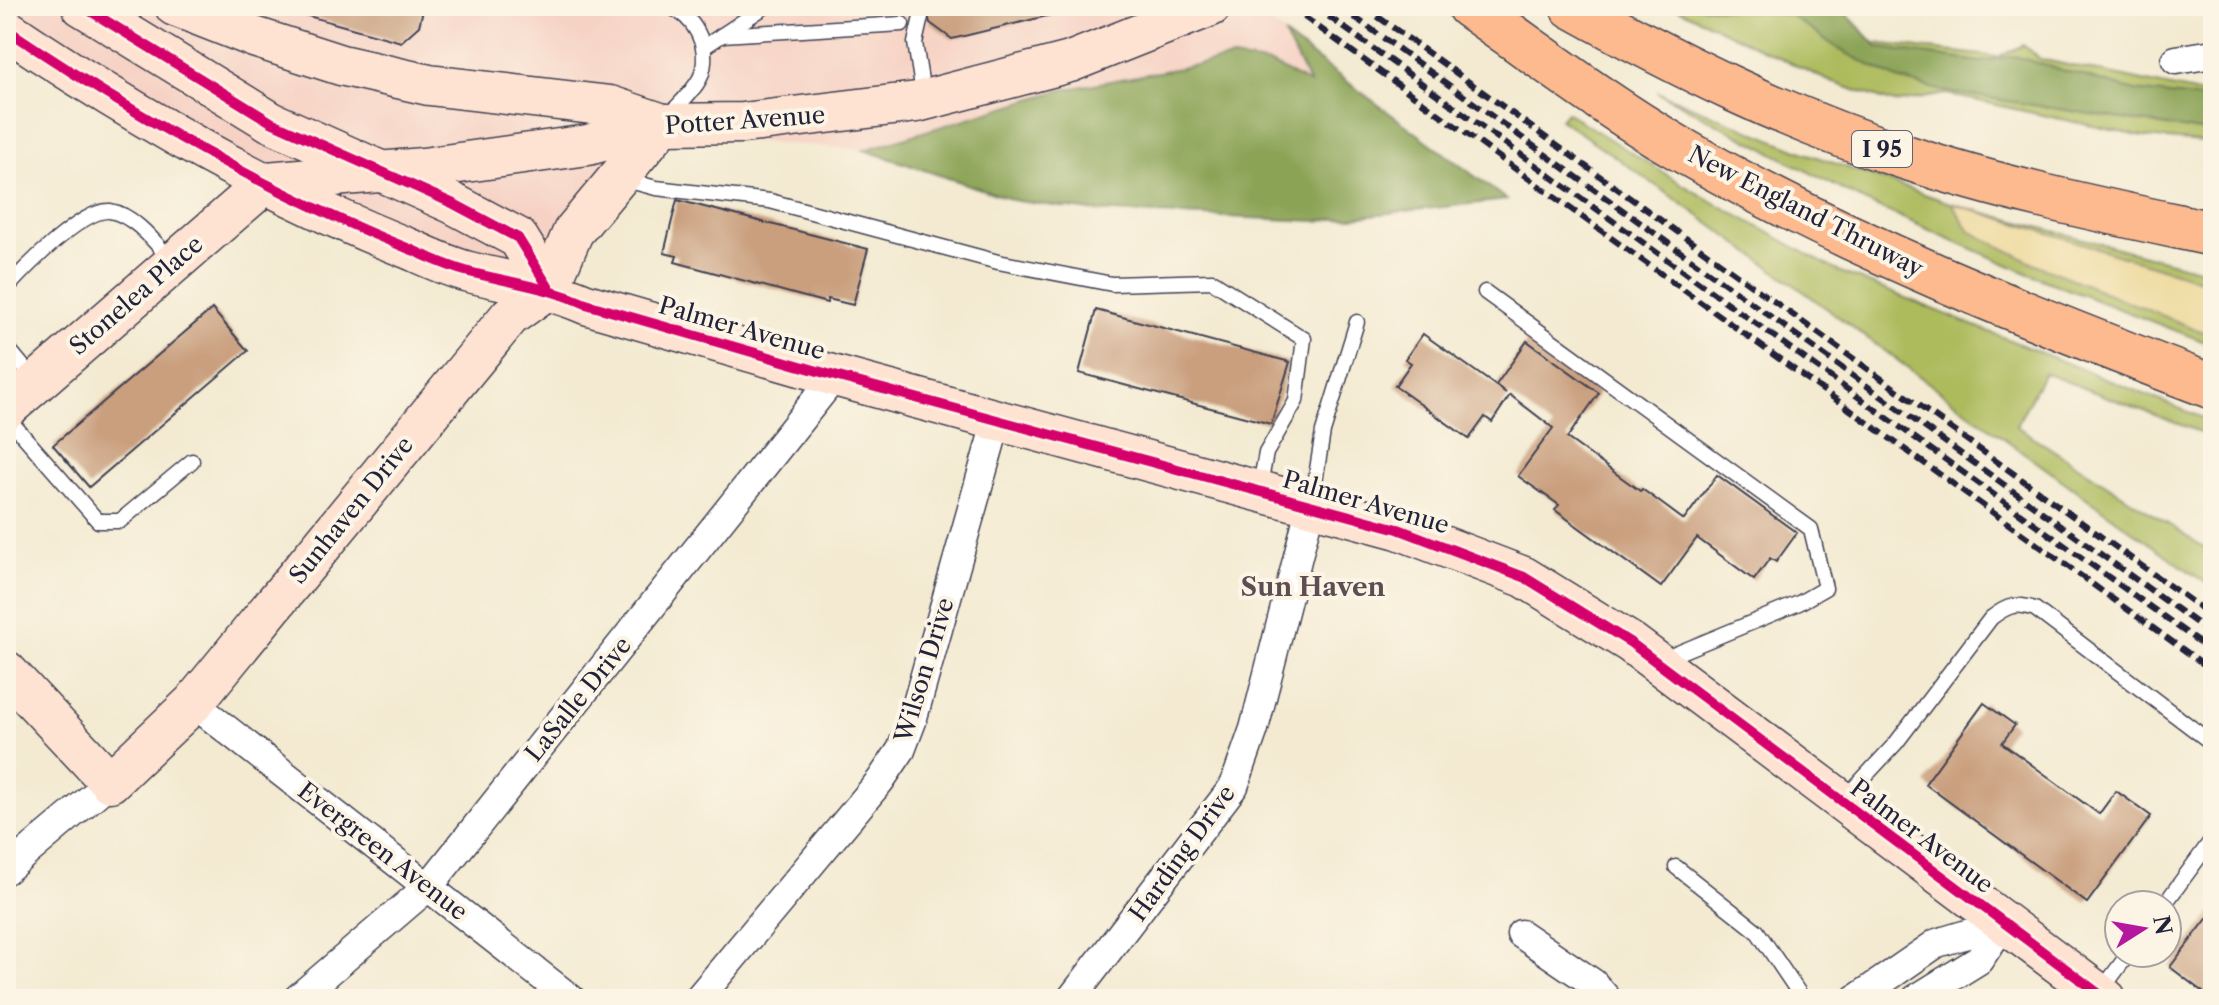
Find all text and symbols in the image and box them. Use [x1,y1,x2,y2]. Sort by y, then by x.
street label: Potter Avenue [664,100,826,140]
road number: I 95 [1852,131,1912,167]
street label: New England Thruway [1684,139,1929,283]
street label: Stonelea Place [63,229,209,361]
street label: Palmer Avenue [656,290,828,366]
street label: Sunhaven Drive [283,431,419,589]
street label: Palmer Avenue [1280,464,1452,540]
district label: Sun Haven [1241,571,1386,603]
street label: Wilson Drive [888,594,960,747]
street label: LaSalle Drive [519,631,637,767]
street label: Palmer Avenue [1845,773,1999,899]
street label: Evergreen Avenue [292,776,474,926]
street label: Harding Drive [1123,779,1241,927]
north arrow [2103,889,2183,969]
text: N [2147,913,2177,937]

